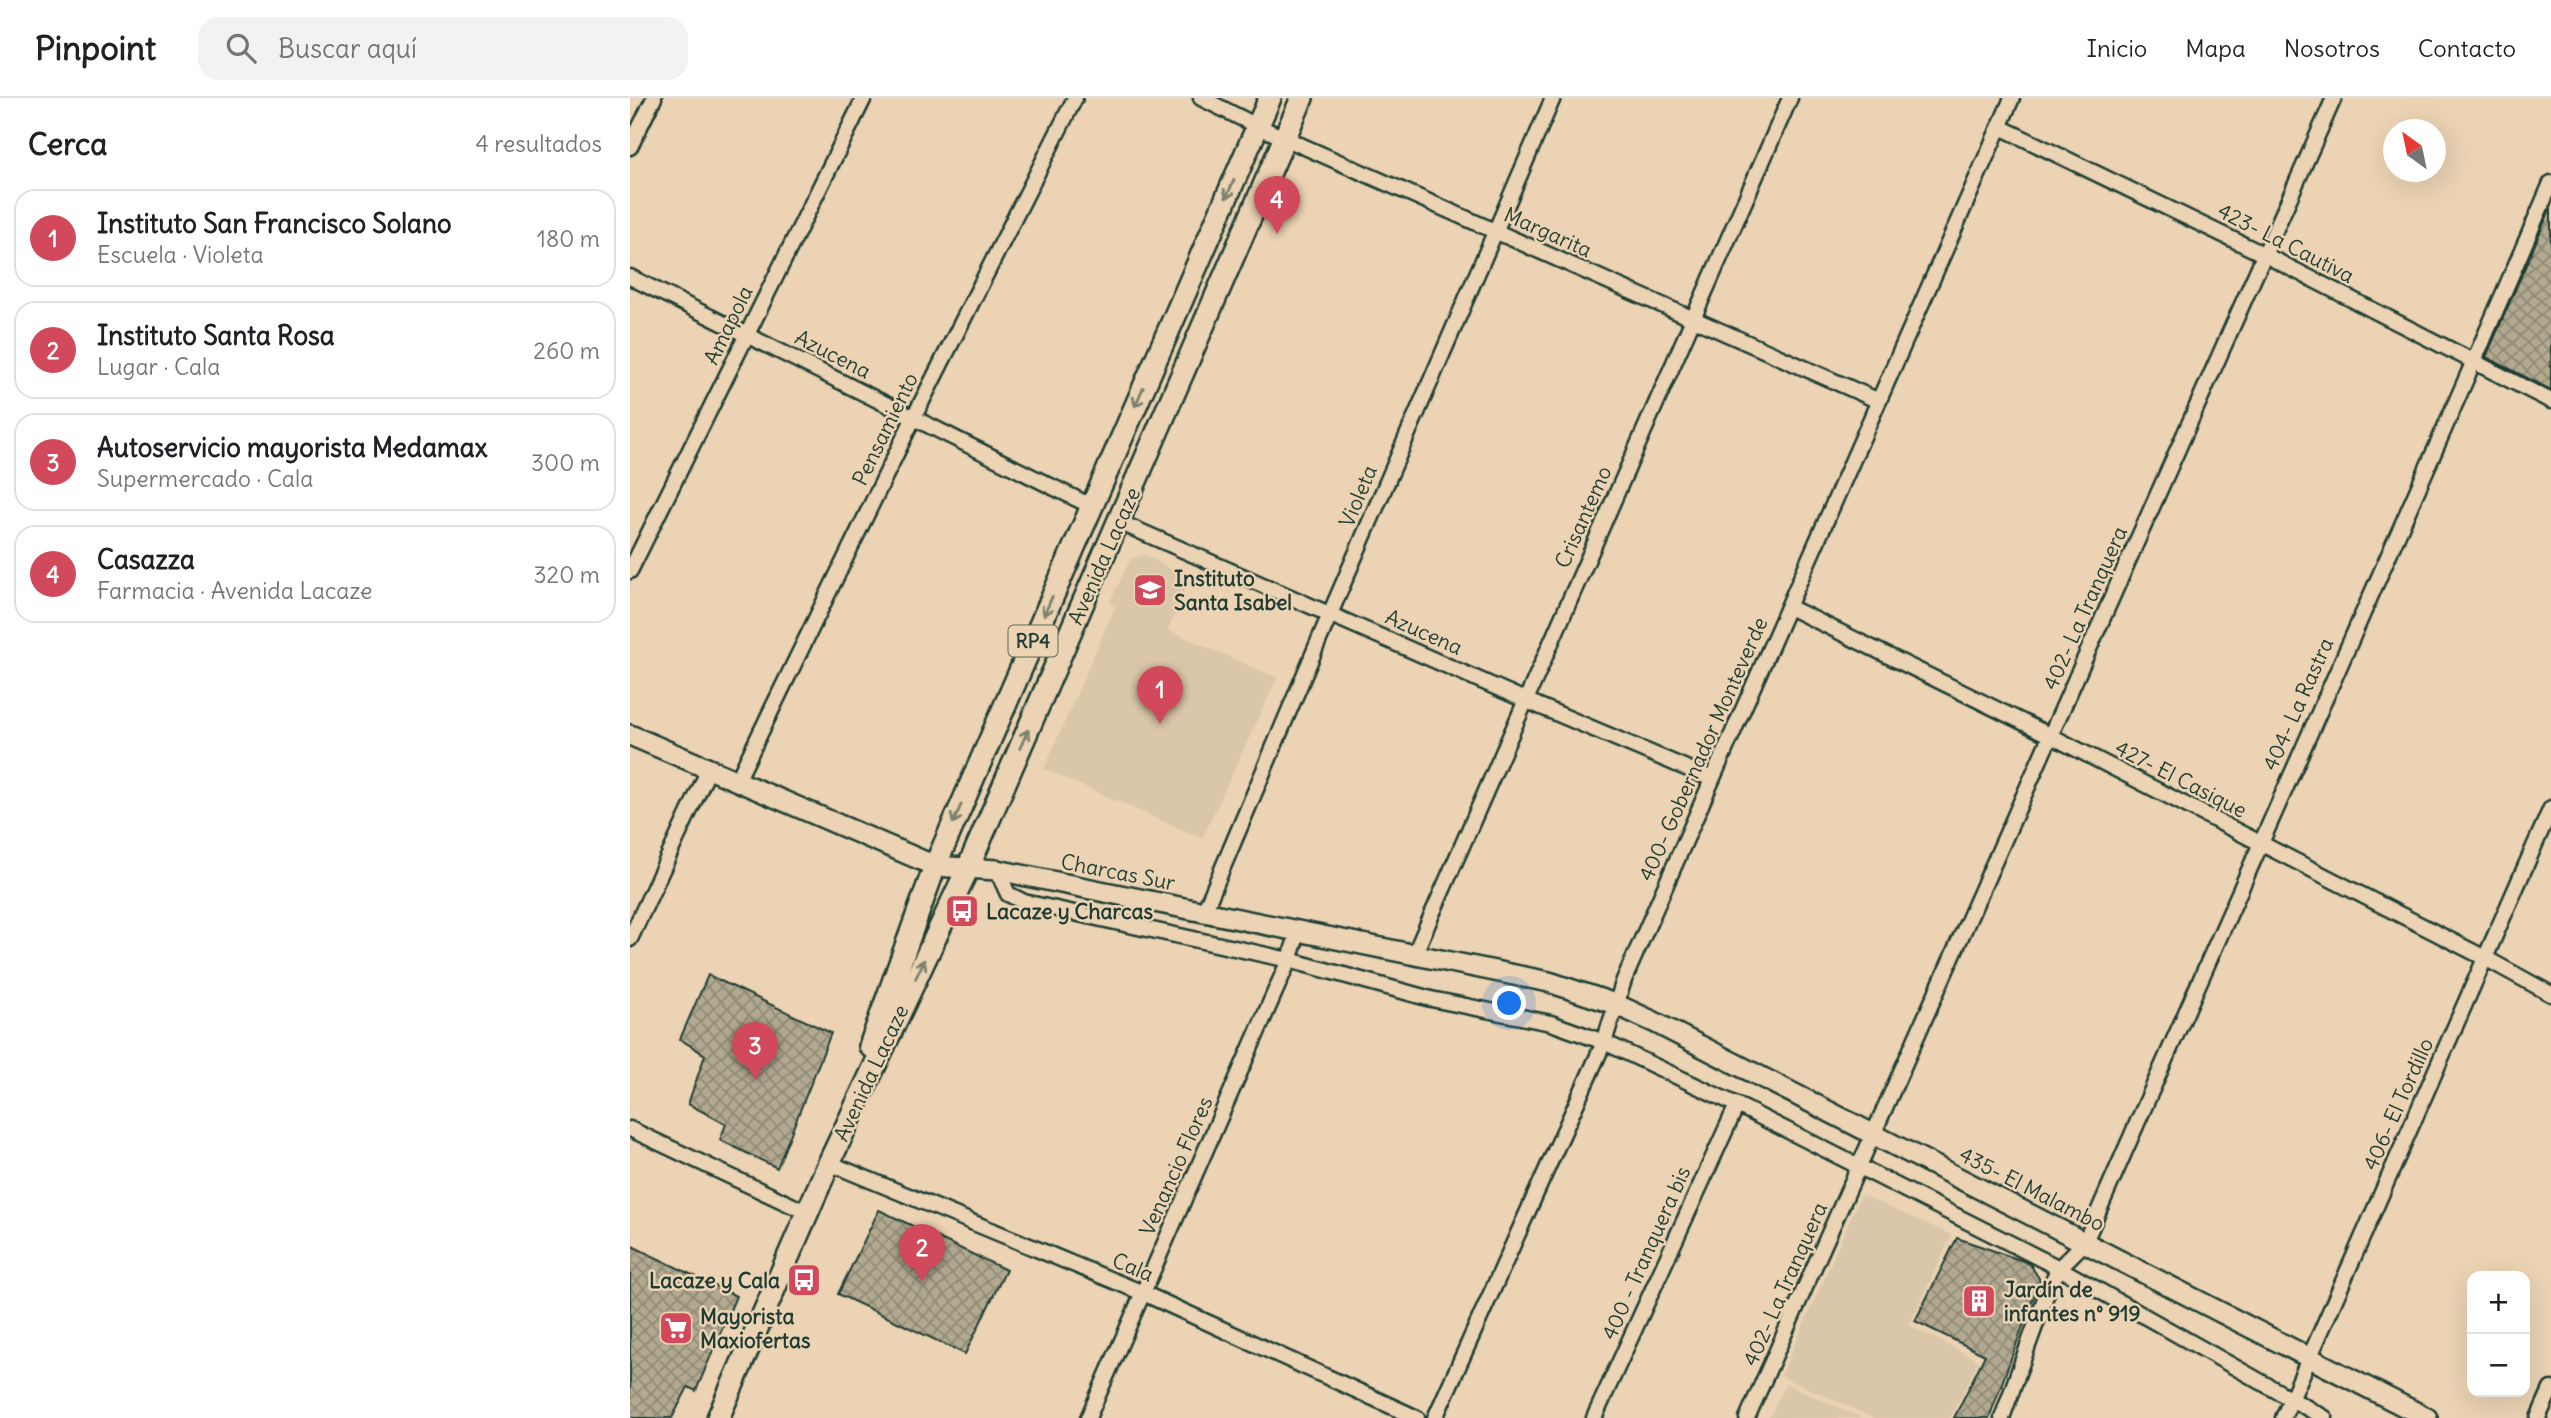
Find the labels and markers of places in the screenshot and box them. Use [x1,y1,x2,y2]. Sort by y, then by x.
pin: 4 [1254,176,1300,234]
place label: Instituto Santa Isabel [1174,565,1292,616]
school or university icon: Instituto Santa Isabel [1131,571,1169,609]
pin: 1 [1137,666,1183,724]
bus stop icon: Lacaze y Charcas [943,892,981,930]
place label: Lacaze y Charcas [986,898,1153,925]
pin: 3 [732,1022,778,1080]
pin: 2 [899,1224,945,1282]
bus stop icon: Lacaze y Cala [785,1261,823,1299]
place label: Lacaze y Cala [649,1267,780,1294]
place label: Jardín de infantes n° 919 [2004,1276,2141,1327]
building icon: Jardín de infantes n° 919 [1960,1282,1998,1320]
place label: Mayorista Maxiofertas [700,1303,811,1354]
supermarket icon: Mayorista Maxiofertas [657,1309,695,1347]

